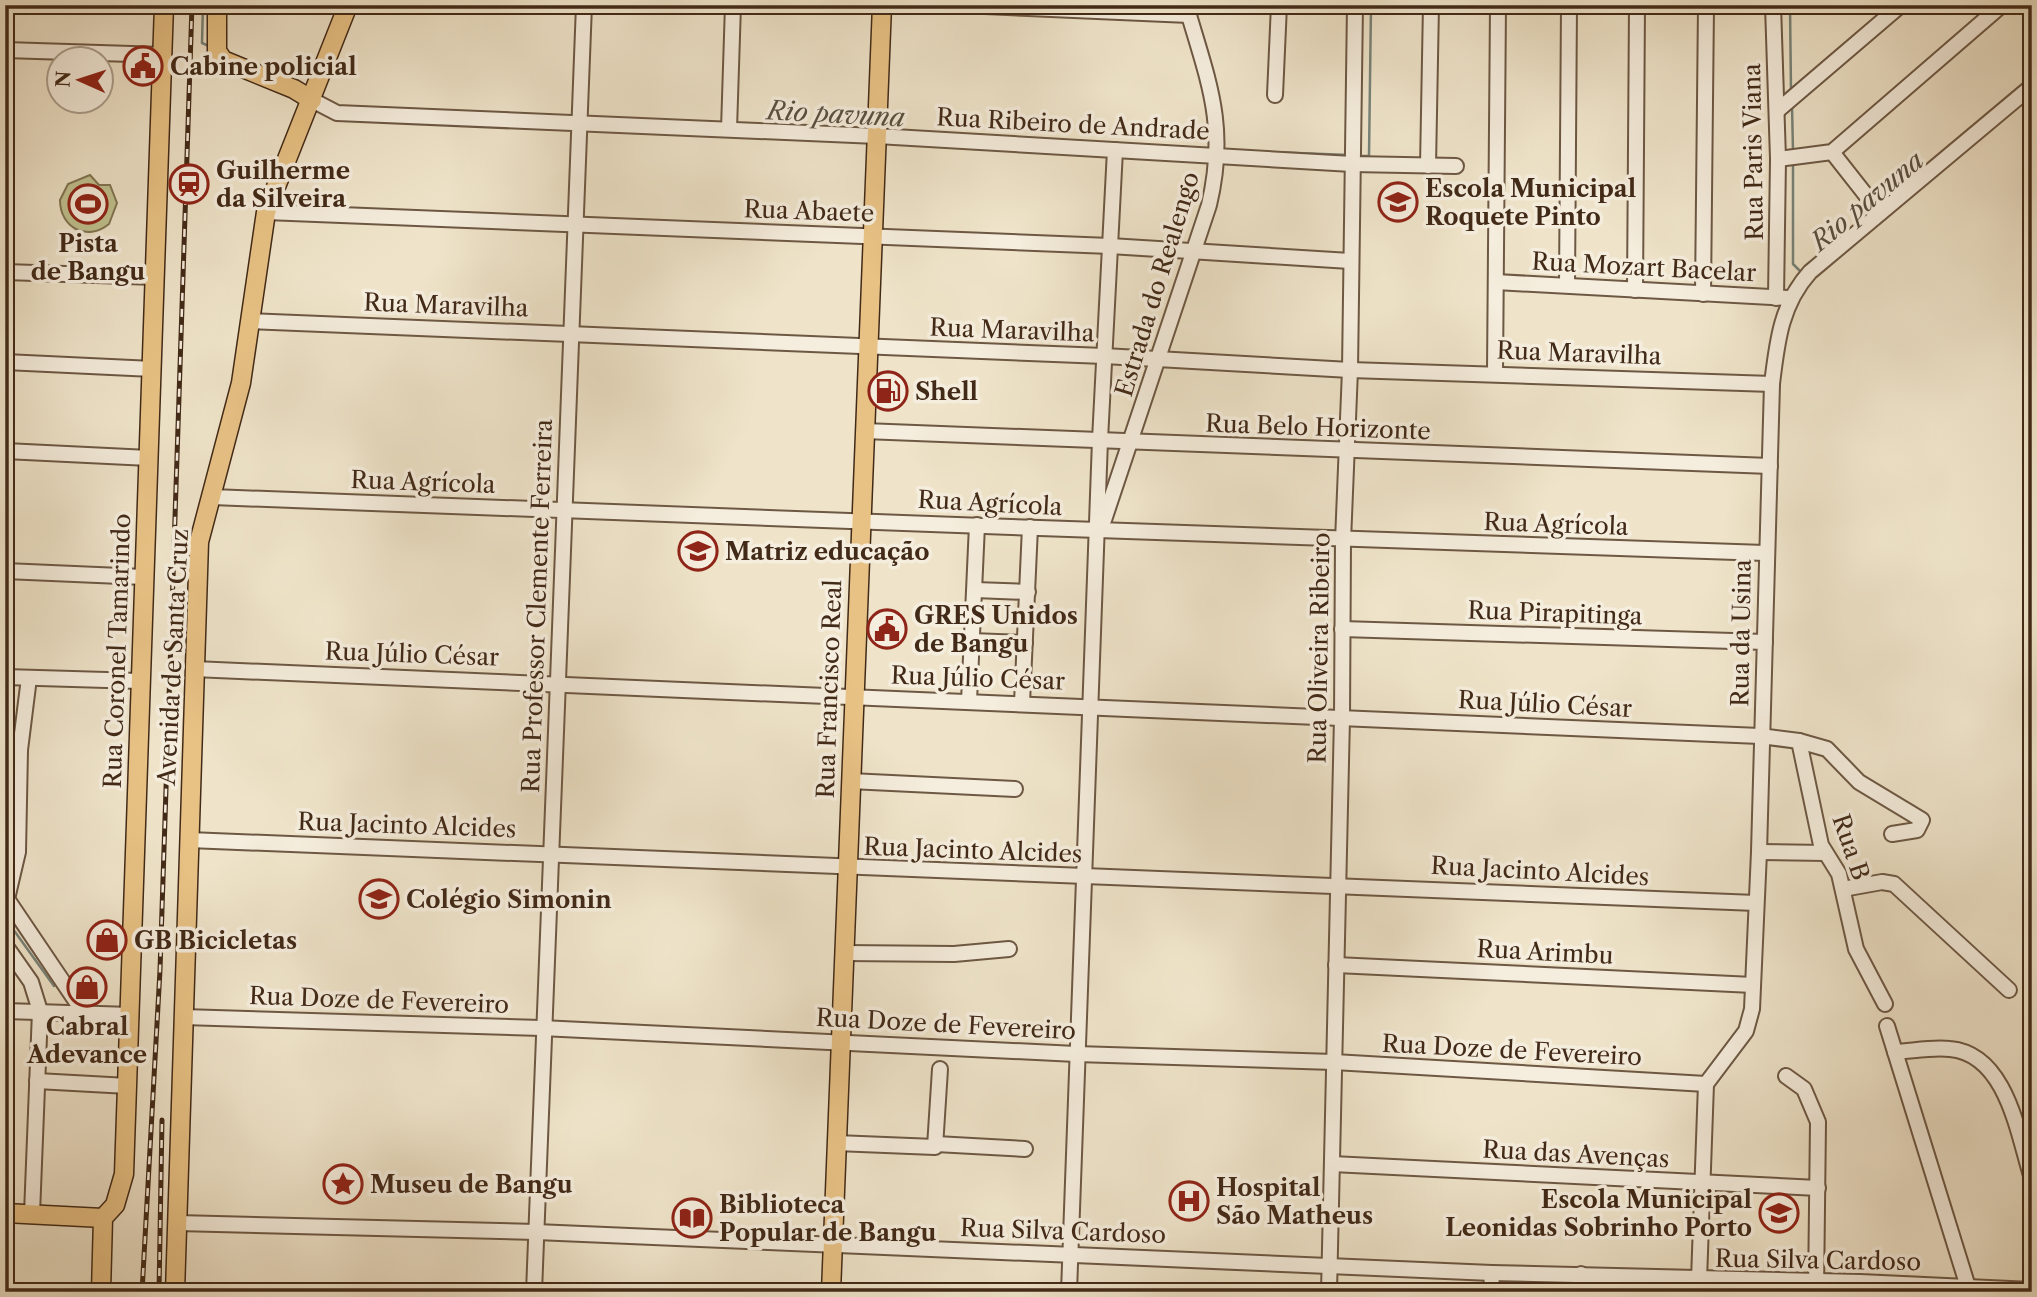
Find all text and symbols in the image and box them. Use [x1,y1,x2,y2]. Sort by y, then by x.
public building icon: Cabine policial [122,45,164,87]
north arrow [46,46,116,116]
place label: Cabine policial [170,52,357,81]
street label: Rua Paris Viana [1737,63,1769,241]
text: N [52,70,75,88]
water label: Rio pavuna [764,94,906,134]
street label: Rua Ribeiro de Andrade [936,102,1210,146]
water label: Rio pavuna [1802,144,1931,259]
place label: Guilherme da Silveira [216,156,350,213]
station icon: Guilherme da Silveira [168,163,210,205]
street label: Estrada do Realengo [1109,168,1205,400]
place label: Escola Municipal Roquete Pinto [1425,174,1636,231]
school or university icon: Escola Municipal Roquete Pinto [1377,181,1419,223]
sports icon: Pista de Bangu [67,183,109,225]
street label: Rua Abaete [743,194,875,228]
place label: Pista de Bangu [31,229,145,286]
street label: Rua Mozart Bacelar [1531,247,1757,287]
street label: Rua Maravilha [363,288,529,322]
street label: Rua Maravilha [929,313,1095,347]
street label: Rua Maravilha [1496,336,1662,370]
fuel station icon: Shell [867,370,909,412]
place label: Shell [915,377,978,406]
street label: Rua Belo Horizonte [1205,409,1431,445]
street label: Rua Professor Clemente Ferreira [516,418,558,794]
street label: Rua Agrícola [350,465,496,499]
street label: Rua Agrícola [917,485,1063,521]
street label: Rua Agrícola [1483,507,1629,541]
street label: Rua Coronel Tamarindo [98,513,136,789]
street label: Avenida de Santa Cruz [152,528,194,787]
school or university icon: Matriz educação [677,530,719,572]
street label: Rua Oliveira Ribeiro [1302,532,1336,764]
place label: Matriz educação [725,537,929,566]
street label: Rua da Usina [1725,559,1757,707]
street label: Rua Francisco Real [811,579,847,799]
street label: Rua Pirapitinga [1467,595,1643,631]
place label: GRES Unidos de Bangu [914,601,1078,658]
public building icon: GRES Unidos de Bangu [866,608,908,650]
street label: Rua Júlio César [324,636,500,672]
street label: Rua Júlio César [890,660,1066,696]
street label: Rua Júlio César [1457,685,1633,723]
street label: Rua Jacinto Alcides [297,807,517,843]
street label: Rua B [1826,810,1876,884]
street label: Rua Jacinto Alcides [863,832,1083,868]
street label: Rua Jacinto Alcides [1430,851,1650,891]
school or university icon: Colégio Simonin [358,878,400,920]
place label: Colégio Simonin [406,885,612,914]
shop icon: GB Bicicletas [86,919,128,961]
place label: GB Bicicletas [134,926,297,955]
street label: Rua Arimbu [1476,934,1614,970]
shop icon: Cabral Adevance [66,966,108,1008]
street label: Rua Doze de Fevereiro [248,981,510,1019]
street label: Rua Doze de Fevereiro [815,1003,1077,1045]
place label: Cabral Adevance [26,1012,147,1069]
street label: Rua Doze de Fevereiro [1381,1029,1643,1071]
street label: Rua das Avenças [1482,1135,1670,1173]
place icon: Museu de Bangu [322,1163,364,1205]
place label: Museu de Bangu [370,1170,573,1199]
place label: Hospital São Matheus [1216,1173,1373,1230]
hospital icon: Hospital São Matheus [1168,1180,1210,1222]
place label: Escola Municipal Leonidas Sobrinho Porto [1445,1185,1752,1242]
place label: Biblioteca Popular de Bangu [719,1190,936,1247]
school or university icon: Escola Municipal Leonidas Sobrinho Porto [1758,1192,1800,1234]
library icon: Biblioteca Popular de Bangu [671,1197,713,1239]
street label: Rua Silva Cardoso [959,1213,1167,1249]
street label: Rua Silva Cardoso [1715,1244,1921,1276]

